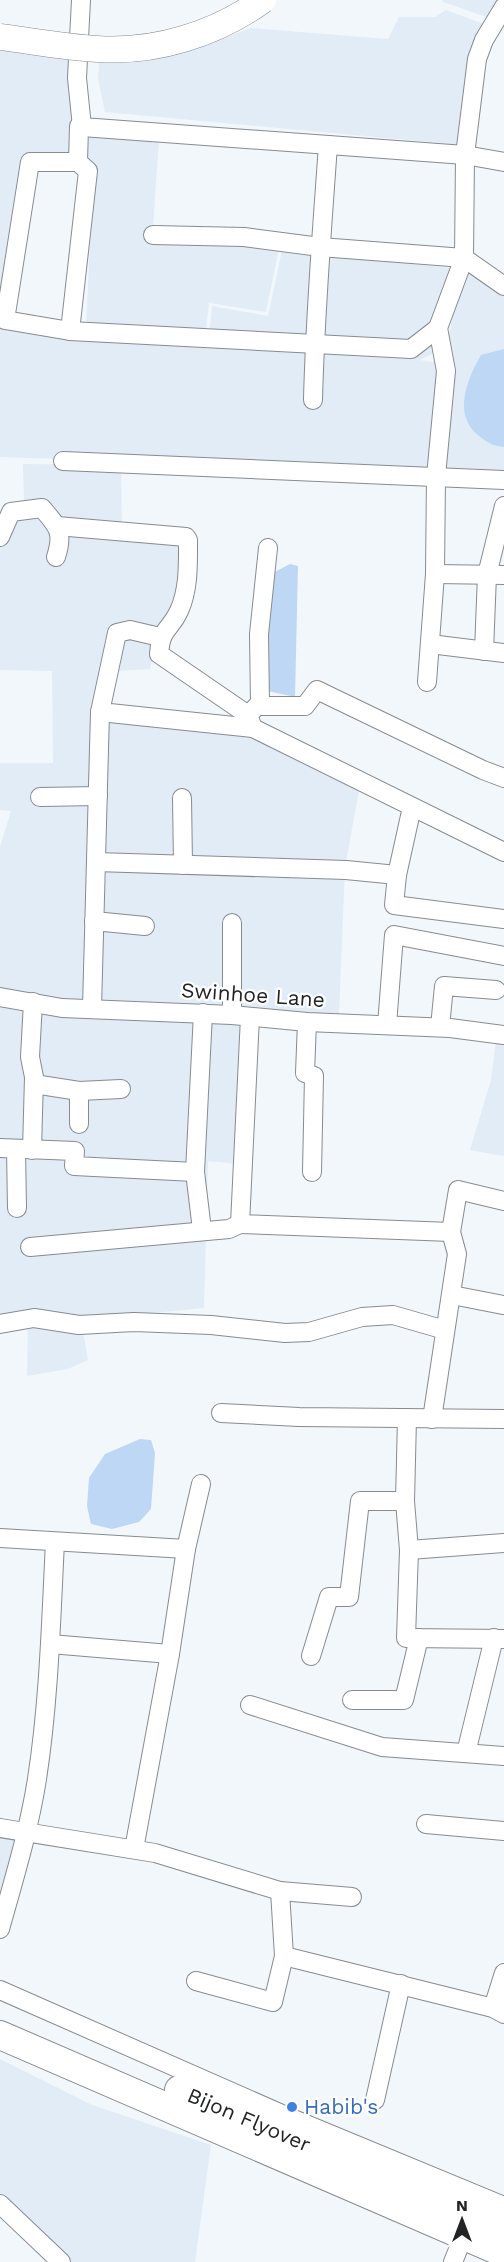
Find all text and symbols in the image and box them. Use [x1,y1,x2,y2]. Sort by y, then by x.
street label: Swinhoe Lane [180,977,326,1012]
street label: Bijon Flyover [184,2082,315,2157]
place label: Habib's [304,2094,378,2119]
marker: Habib's [285,2100,299,2114]
north arrow [432,2190,492,2250]
text: N [456,2196,468,2215]

